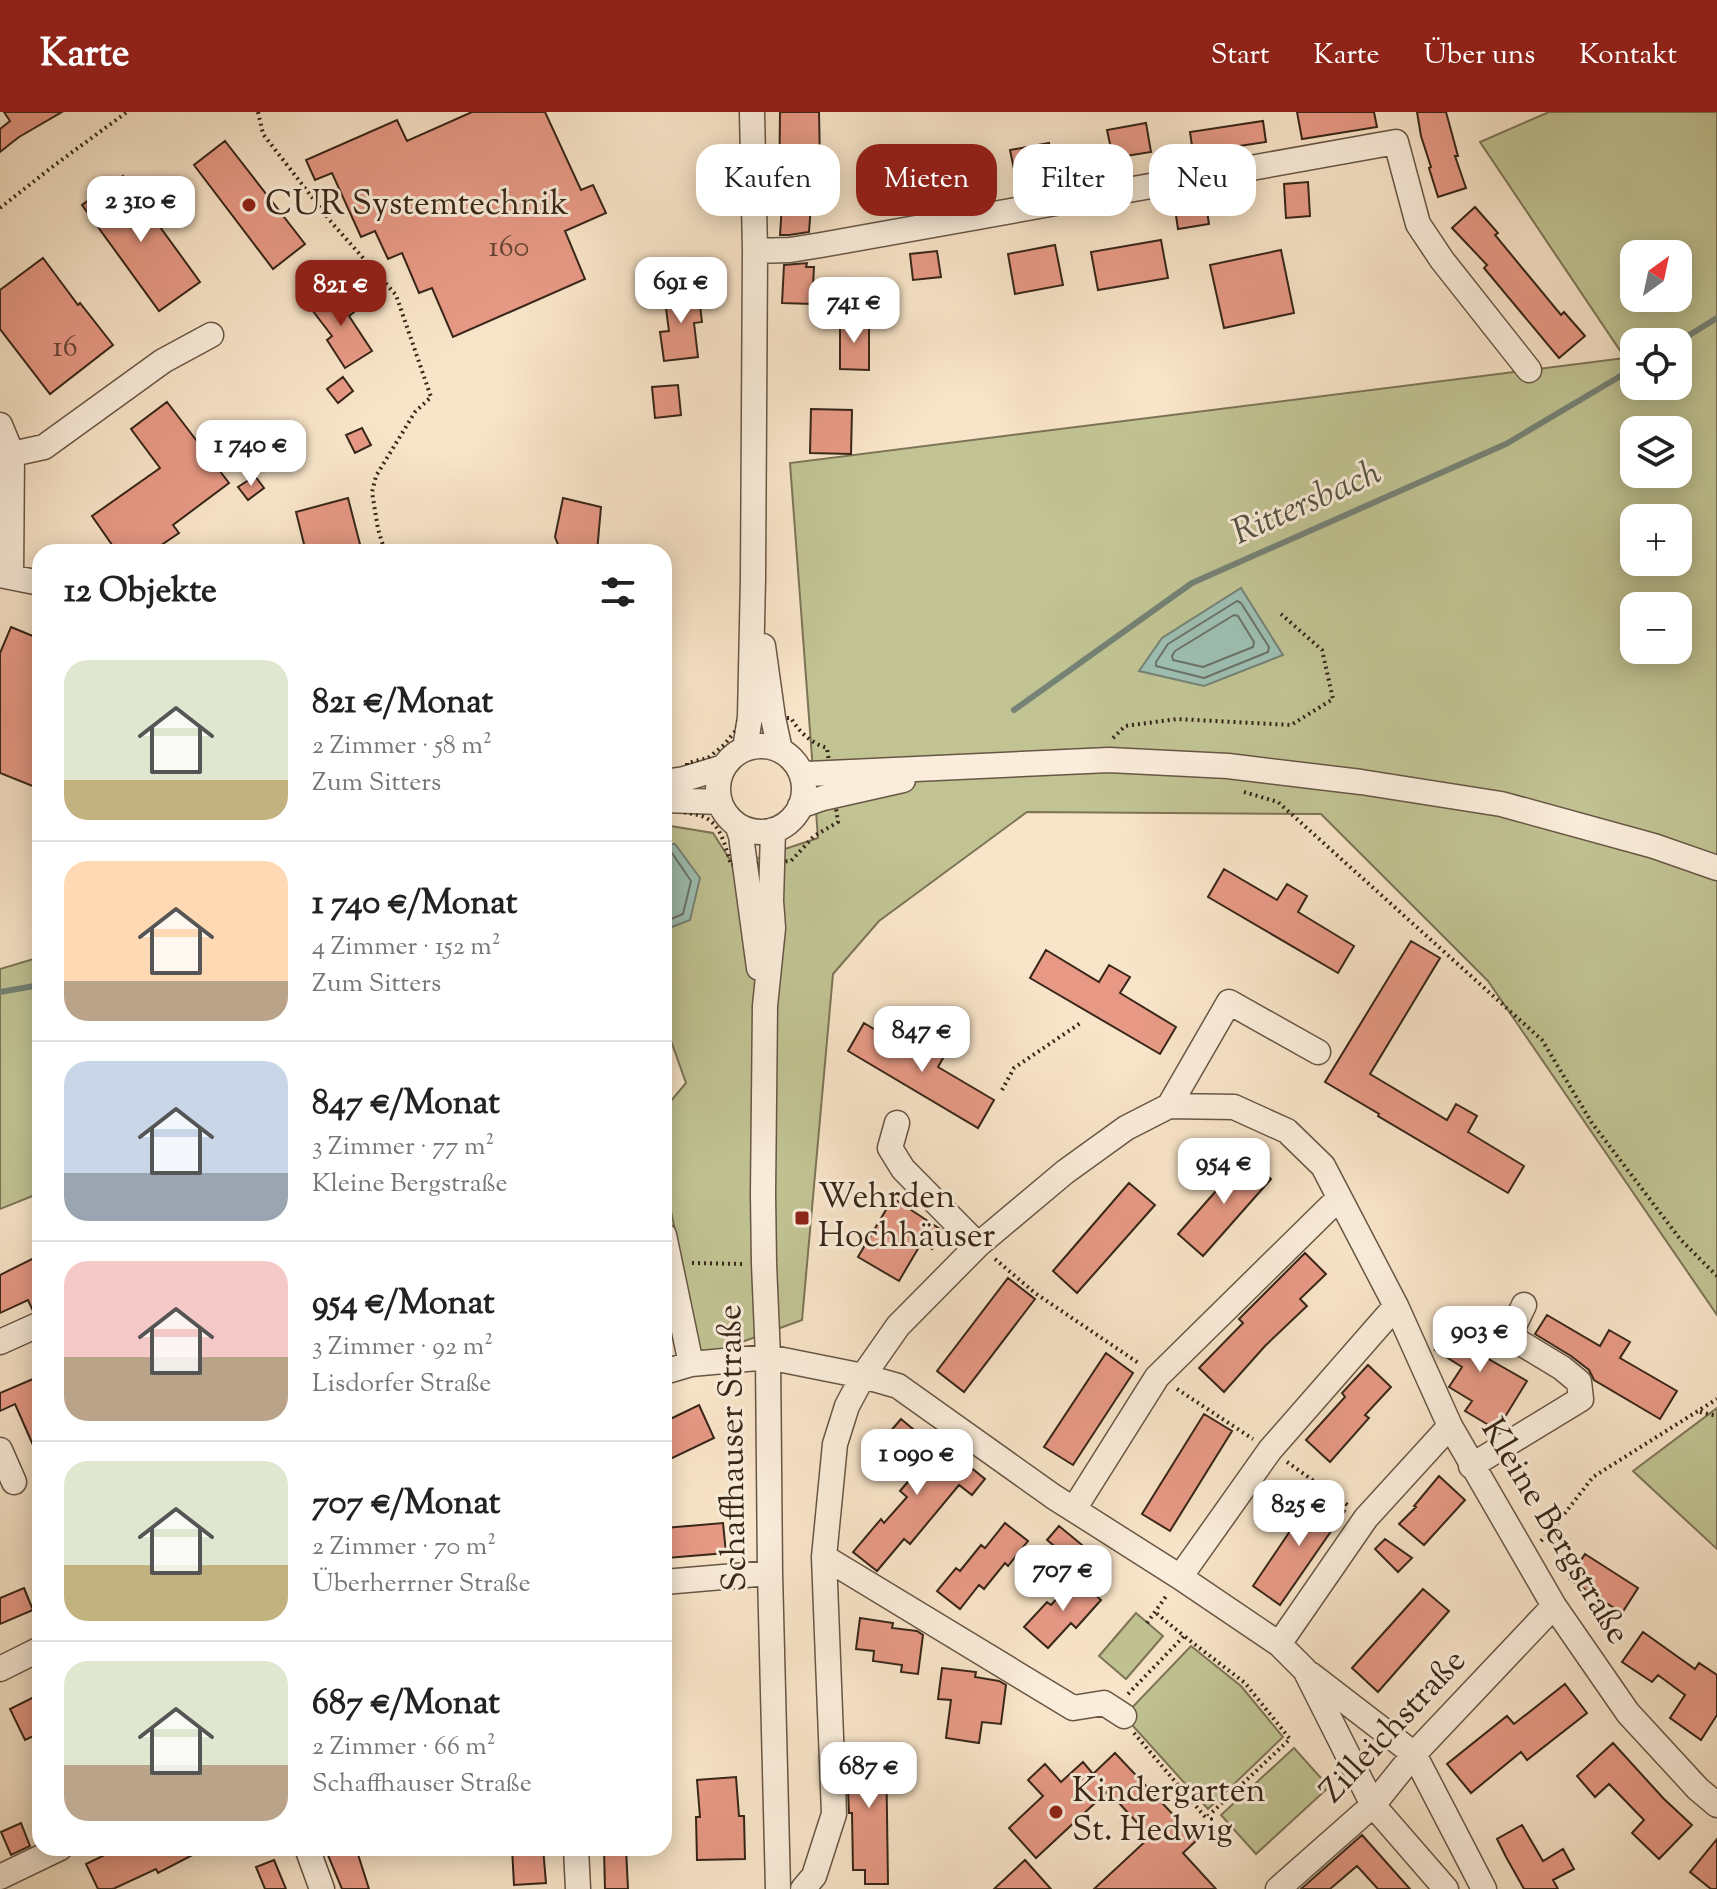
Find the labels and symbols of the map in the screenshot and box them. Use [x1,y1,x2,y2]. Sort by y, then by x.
pin: 2 310 € [67,176,215,244]
place label: CUR Systemtechnik [265,181,569,230]
marker: CUR Systemtechnik [240,196,258,214]
house number: 160 [489,227,529,270]
north arrow [1620,240,1692,312]
pin: 691 € [625,257,737,325]
pin: 821 € [285,260,397,328]
pin: 741 € [798,277,910,345]
house number: 16 [52,327,78,370]
pin: 1 740 € [177,420,325,488]
water label: Rittersbach [1224,448,1390,560]
pin: 847 € [866,1006,978,1074]
pin: 954 € [1168,1138,1280,1206]
place label: Wehrden Hochhäuser [818,1174,996,1262]
marker: Wehrden Hochhäuser [793,1209,811,1227]
street label: Schaffhauser Straße [707,1304,761,1592]
pin: 903 € [1424,1306,1536,1374]
street label: Kleine Bergstraße [1467,1410,1641,1654]
pin: 1 090 € [843,1429,991,1497]
pin: 825 € [1243,1480,1355,1548]
pin: 707 € [1007,1545,1119,1613]
street label: Zilleichstraße [1310,1639,1478,1815]
pin: 687 € [813,1742,925,1810]
place label: Kindergarten St. Hedwig [1072,1768,1266,1856]
marker: Kindergarten St. Hedwig [1047,1803,1065,1821]

